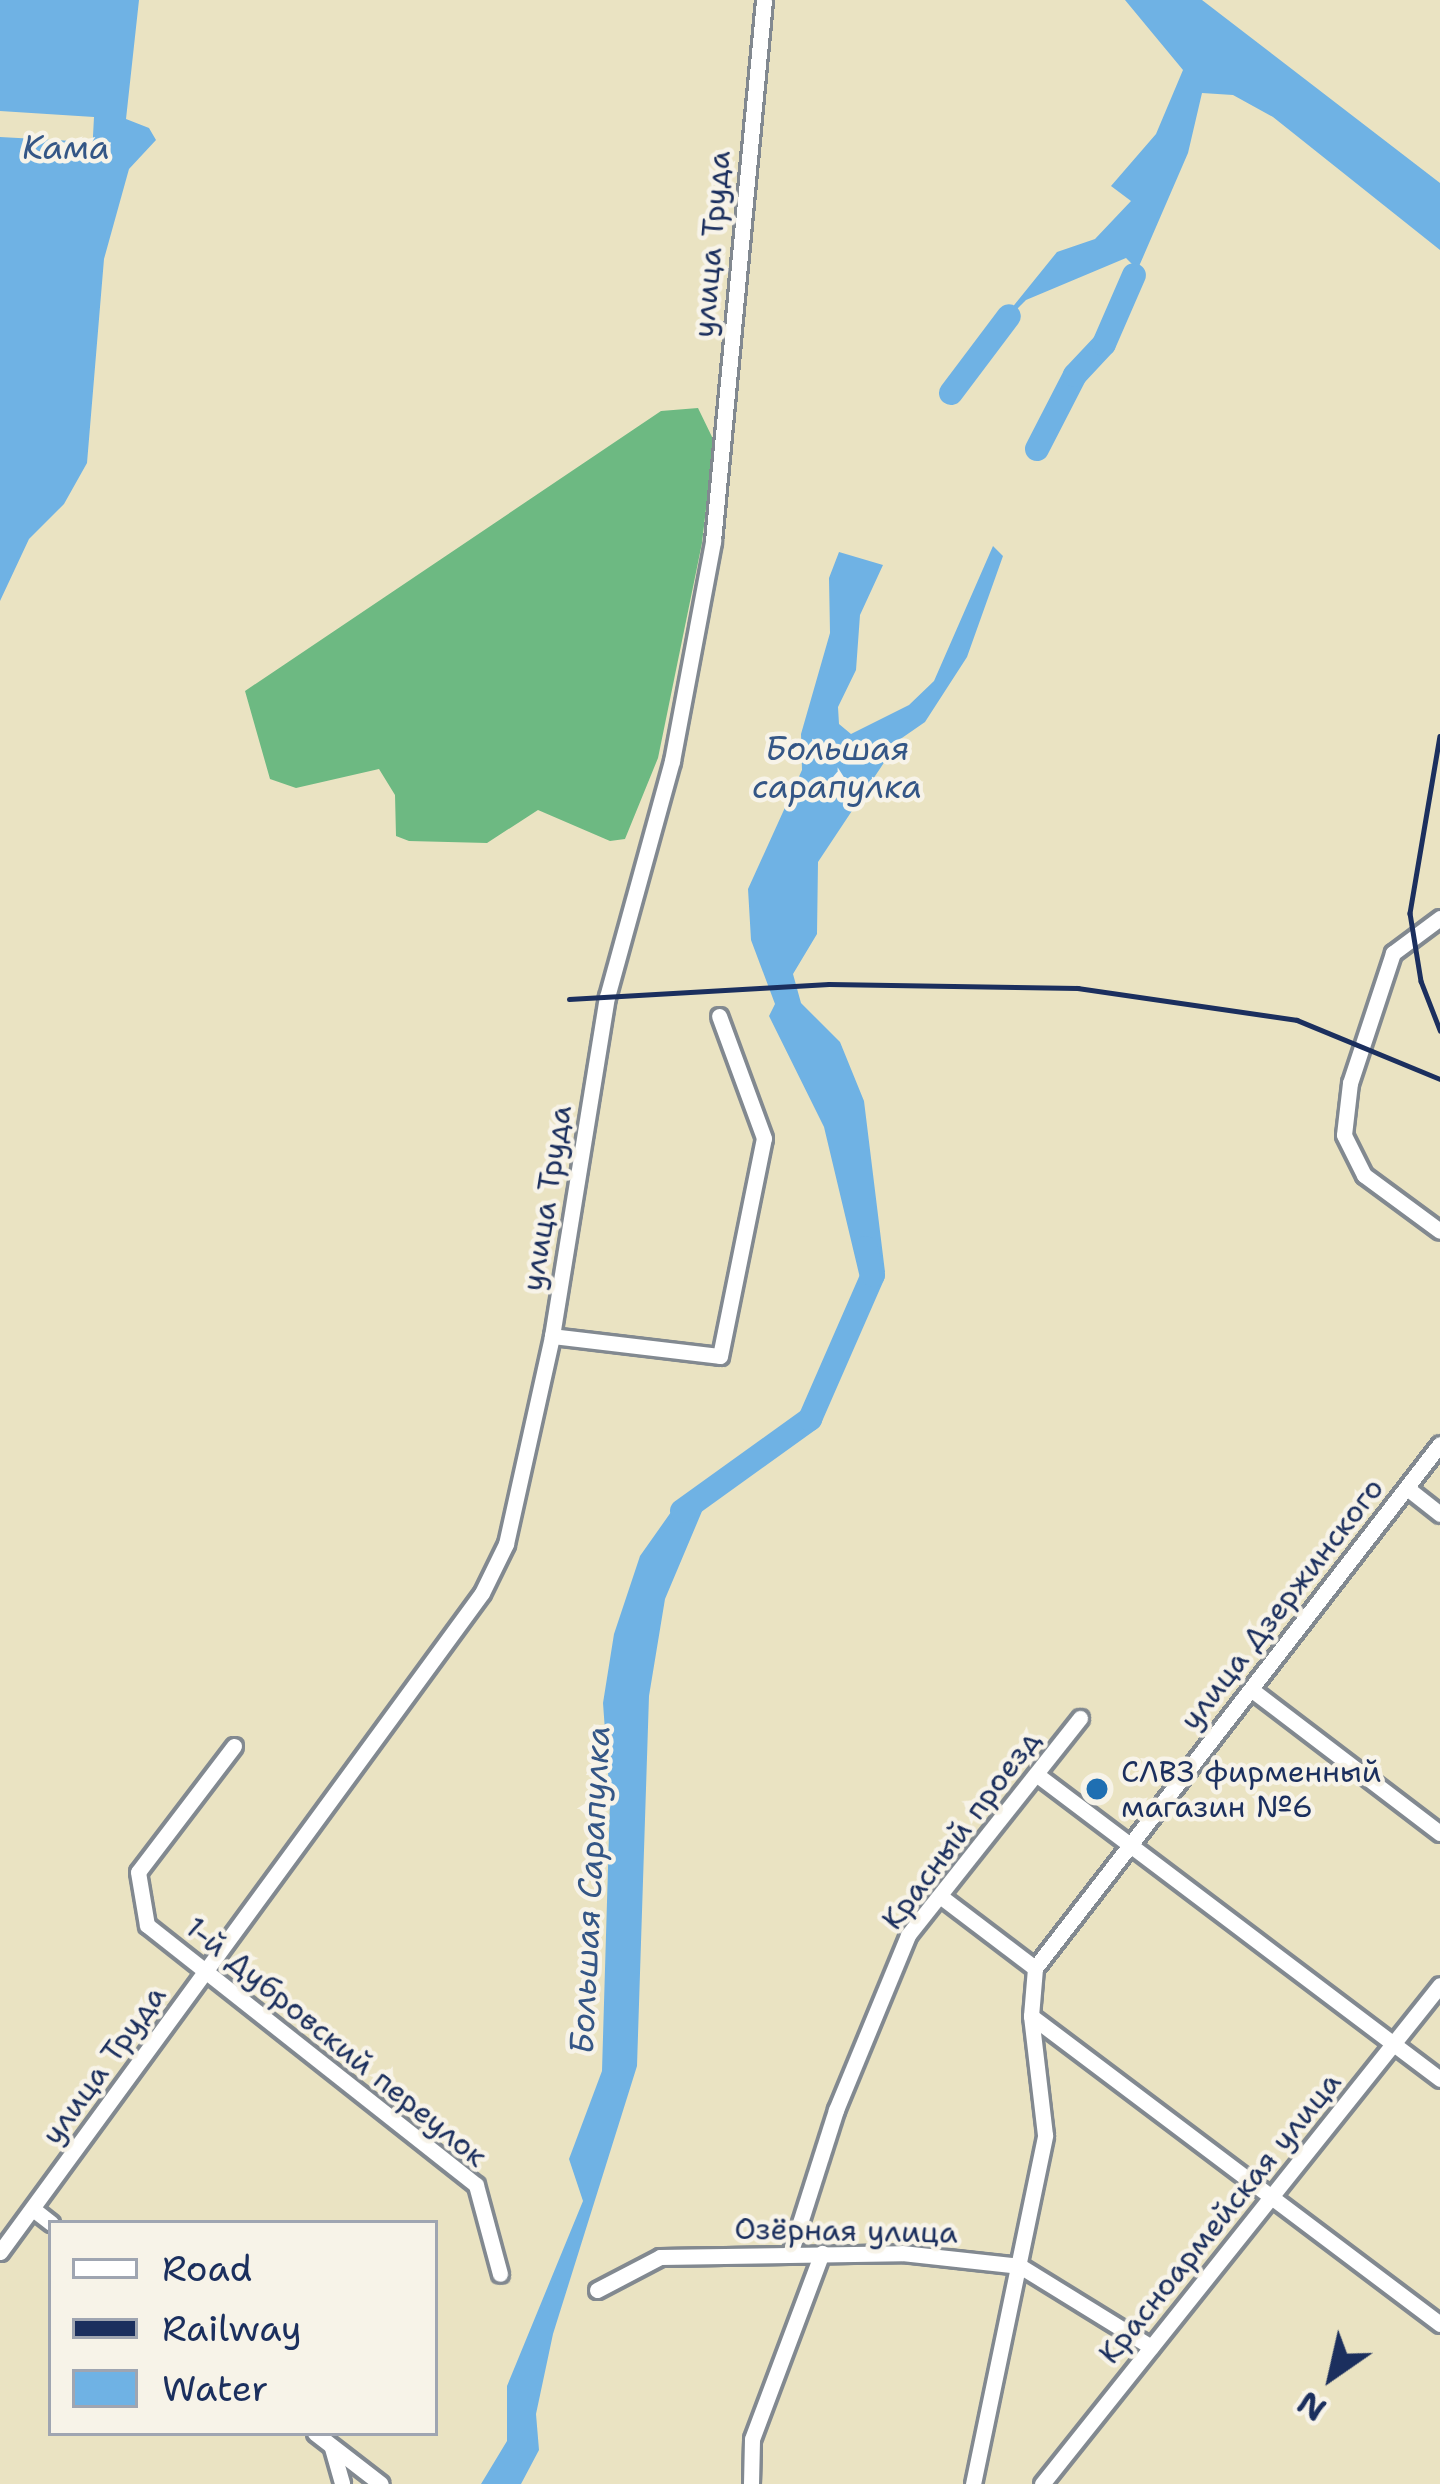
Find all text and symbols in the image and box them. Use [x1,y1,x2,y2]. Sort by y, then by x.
water label: Кама [22,128,110,168]
street label: улица Труда [686,149,738,339]
water label: Большая сарапулка [752,729,922,807]
street label: улица Труда [515,1102,579,1294]
street label: улица Дзержинского [1173,1471,1391,1737]
street label: Красный проезд [874,1723,1048,1937]
water label: Большая Сарапулка [562,1725,618,2055]
place label: СЛВЗ фирменный магазин №6 [1121,1754,1381,1824]
marker: СЛВЗ фирменный магазин №6 [1084,1776,1110,1802]
street label: 1-й Дубровский переулок [178,1909,494,2175]
street label: улица Труда [34,1978,174,2152]
street label: Красноармейская улица [1091,2065,1349,2371]
street label: Озёрная улица [734,2211,958,2251]
legend [48,2220,438,2436]
text: Road [162,2244,252,2293]
text: Railway [162,2304,302,2353]
north arrow [1272,2316,1392,2436]
text: Water [162,2364,268,2413]
text: N [1288,2380,1335,2432]

